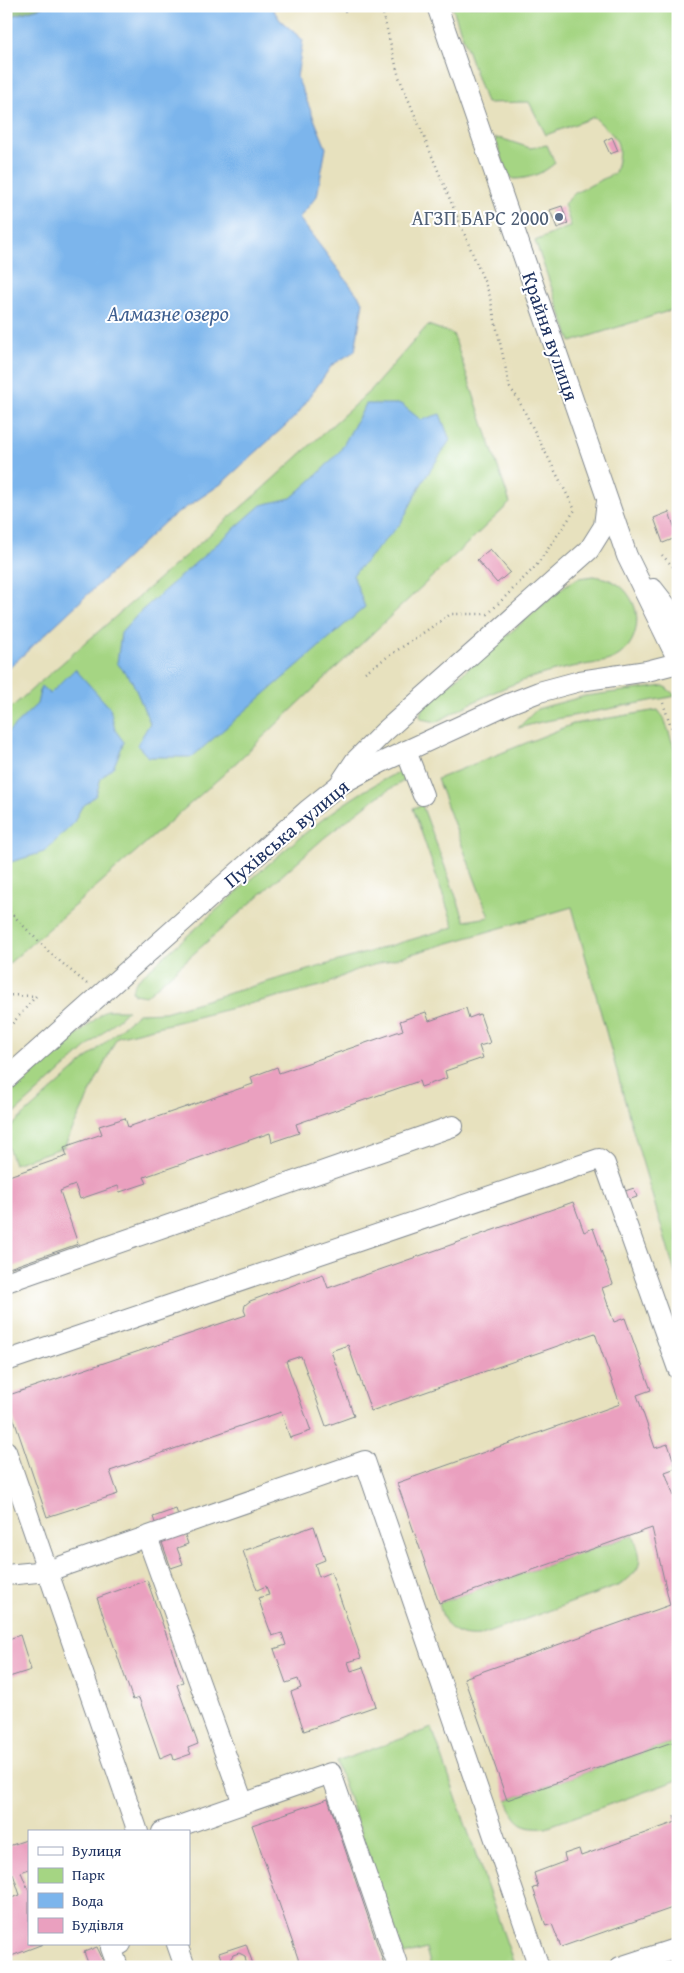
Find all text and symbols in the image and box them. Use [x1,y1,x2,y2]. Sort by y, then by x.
place label: АГЗП БАРС 2000 [412,203,549,232]
marker: АГЗП БАРС 2000 [553,211,565,223]
street label: Крайня вулиця [515,267,587,405]
water label: Алмазне озеро [106,298,229,329]
street label: Пухівська вулиця [217,772,355,894]
legend [28,1830,190,1946]
text: Вулиця [72,1840,122,1861]
text: Парк [72,1864,105,1885]
text: Вода [72,1890,104,1911]
text: Будівля [72,1914,124,1935]

